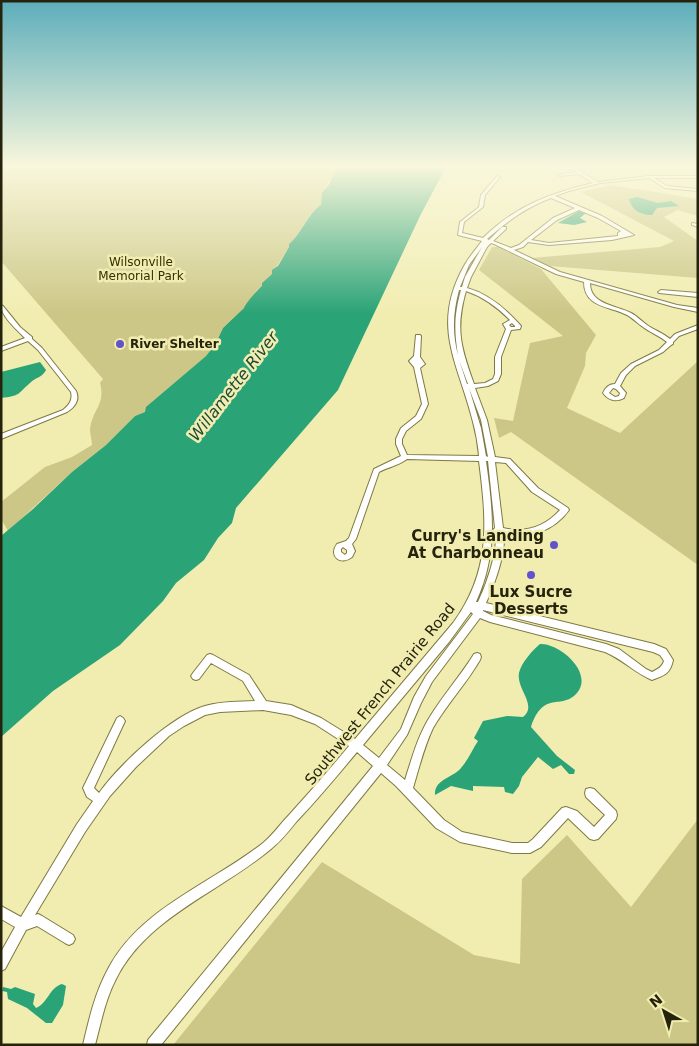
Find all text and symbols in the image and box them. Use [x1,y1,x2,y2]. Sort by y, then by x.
park label: Wilsonville Memorial Park [98,255,184,283]
water label: Willamette River [185,327,283,445]
place label: River Shelter [130,337,219,351]
marker: River Shelter [114,338,126,350]
place label: Curry's Landing At Charbonneau [407,527,544,562]
marker: Curry's Landing At Charbonneau [548,539,560,551]
marker: Lux Sucre Desserts [525,569,537,581]
place label: Lux Sucre Desserts [489,583,573,618]
street label: Southwest French Prairie Road [301,600,459,788]
north arrow [639,986,689,1036]
text: N [646,991,665,1011]

